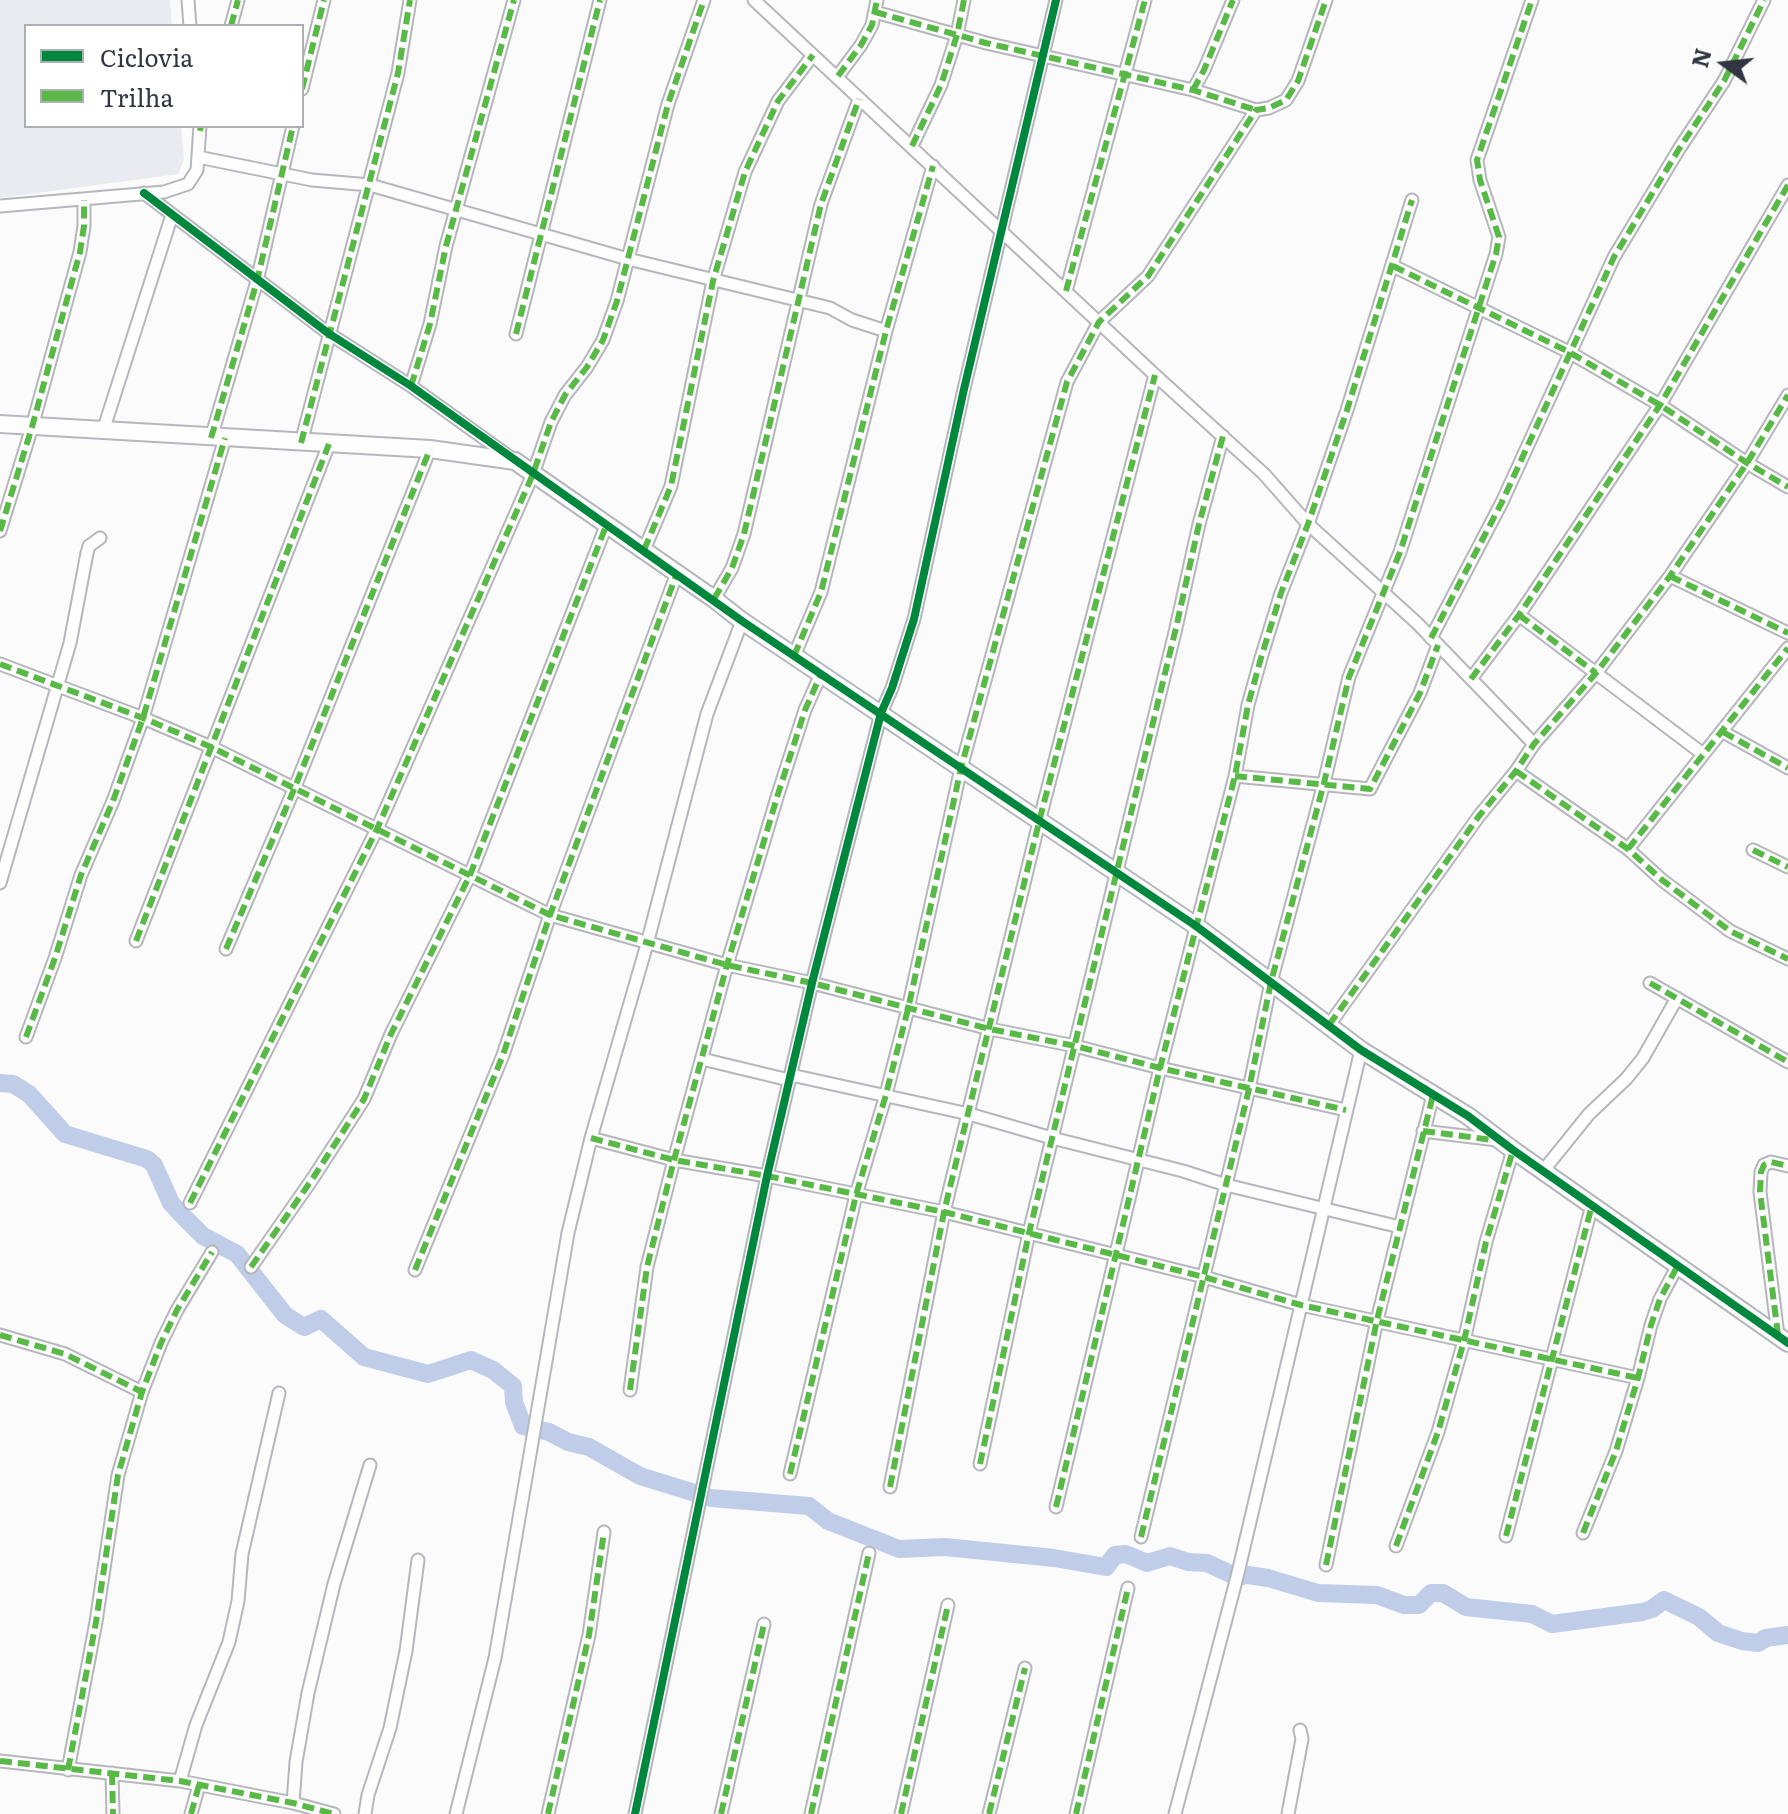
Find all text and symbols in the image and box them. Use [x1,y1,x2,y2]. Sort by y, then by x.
legend [24,24,304,128]
north arrow [1684,24,1764,104]
text: Ciclovia [100,39,193,74]
text: N [1682,44,1719,71]
text: Trilha [100,79,173,114]

